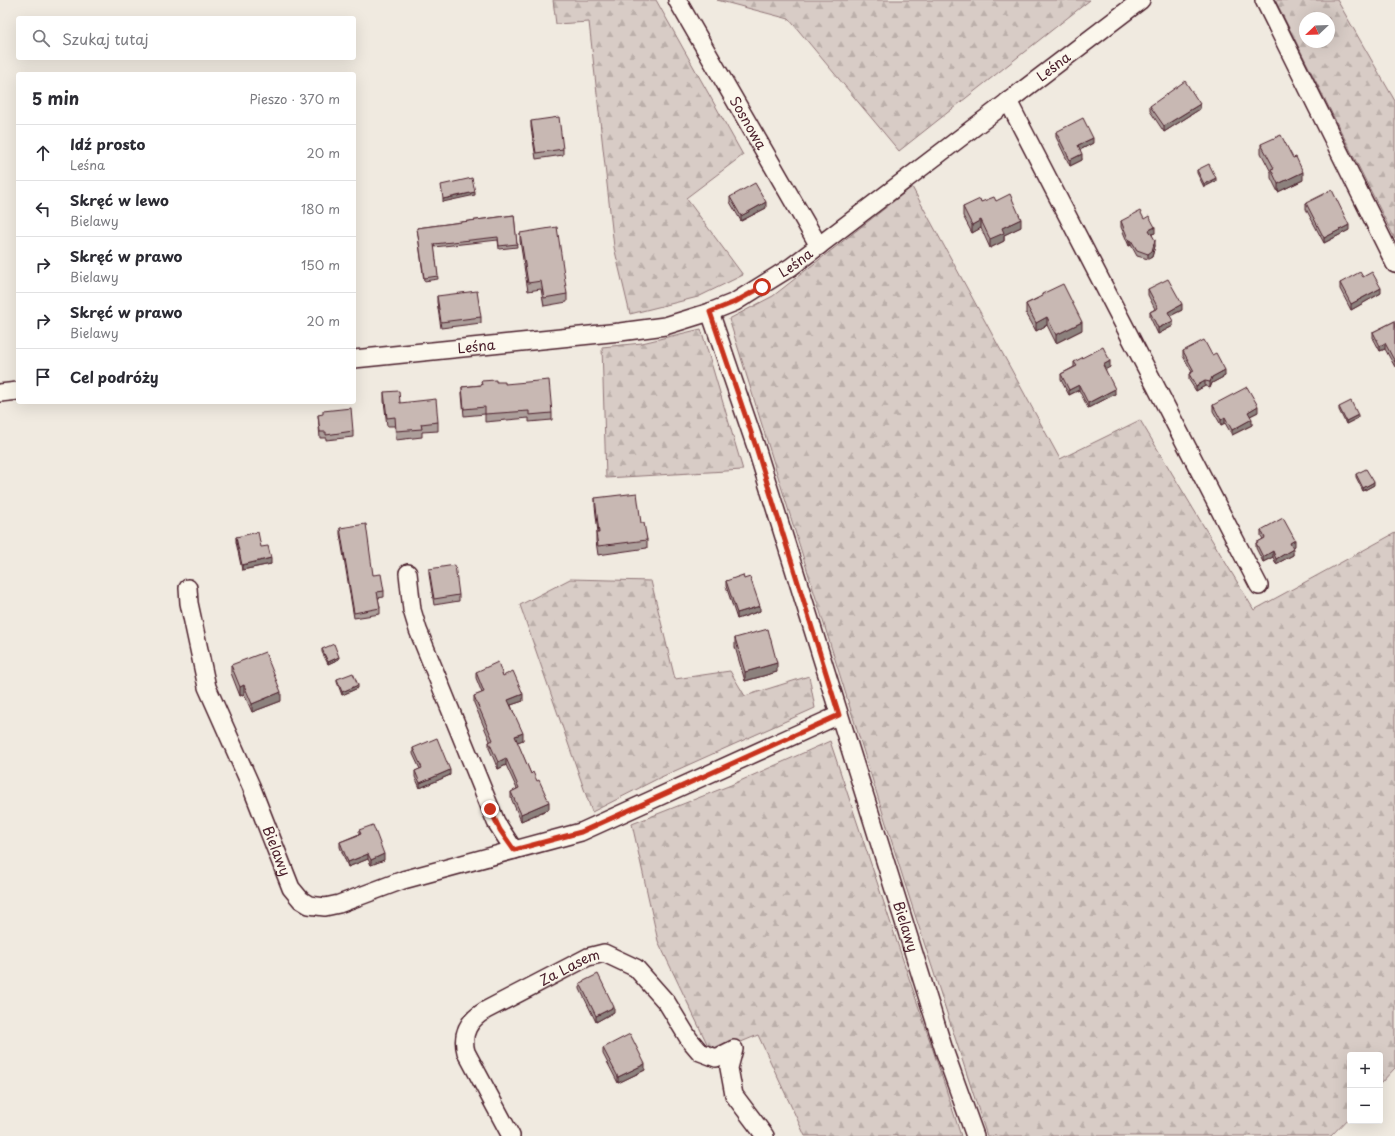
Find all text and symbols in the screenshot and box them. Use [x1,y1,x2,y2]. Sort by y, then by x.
north arrow [1299,12,1335,48]
search box [16,16,356,60]
icon: search [30,27,52,49]
text: Szukaj tutaj [62,27,149,50]
street label: Leśna [1032,46,1075,86]
text: 5 min [32,85,79,111]
text: Pieszo · 370 m [250,89,340,108]
street label: Sosnowa [725,92,772,154]
text: Idź prosto [70,132,145,155]
icon: ahead [32,142,54,164]
text: 20 m [306,143,340,162]
text: Leśna [70,155,105,174]
text: Skręć w lewo [70,188,169,211]
icon: left [32,198,54,220]
text: 180 m [301,199,340,218]
text: Bielawy [70,211,119,230]
street label: Leśna [774,243,817,282]
text: Skręć w prawo [70,244,183,267]
icon: right [32,254,54,276]
text: 150 m [301,255,340,274]
text: Bielawy [70,267,119,286]
route start [753,278,771,296]
text: Skręć w prawo [70,300,183,323]
icon: right [32,310,54,332]
text: 20 m [306,311,340,330]
text: Bielawy [70,323,119,342]
street label: Leśna [456,334,496,358]
text: Cel podróży [70,365,158,388]
icon: arrive [32,366,54,388]
route end [481,800,499,818]
street label: Bielawy [258,823,296,879]
street label: Bielawy [888,898,924,955]
street label: Za Lasem [535,943,602,991]
map controls [1347,1052,1383,1124]
button: + [1347,1052,1383,1088]
button: − [1347,1088,1383,1124]

